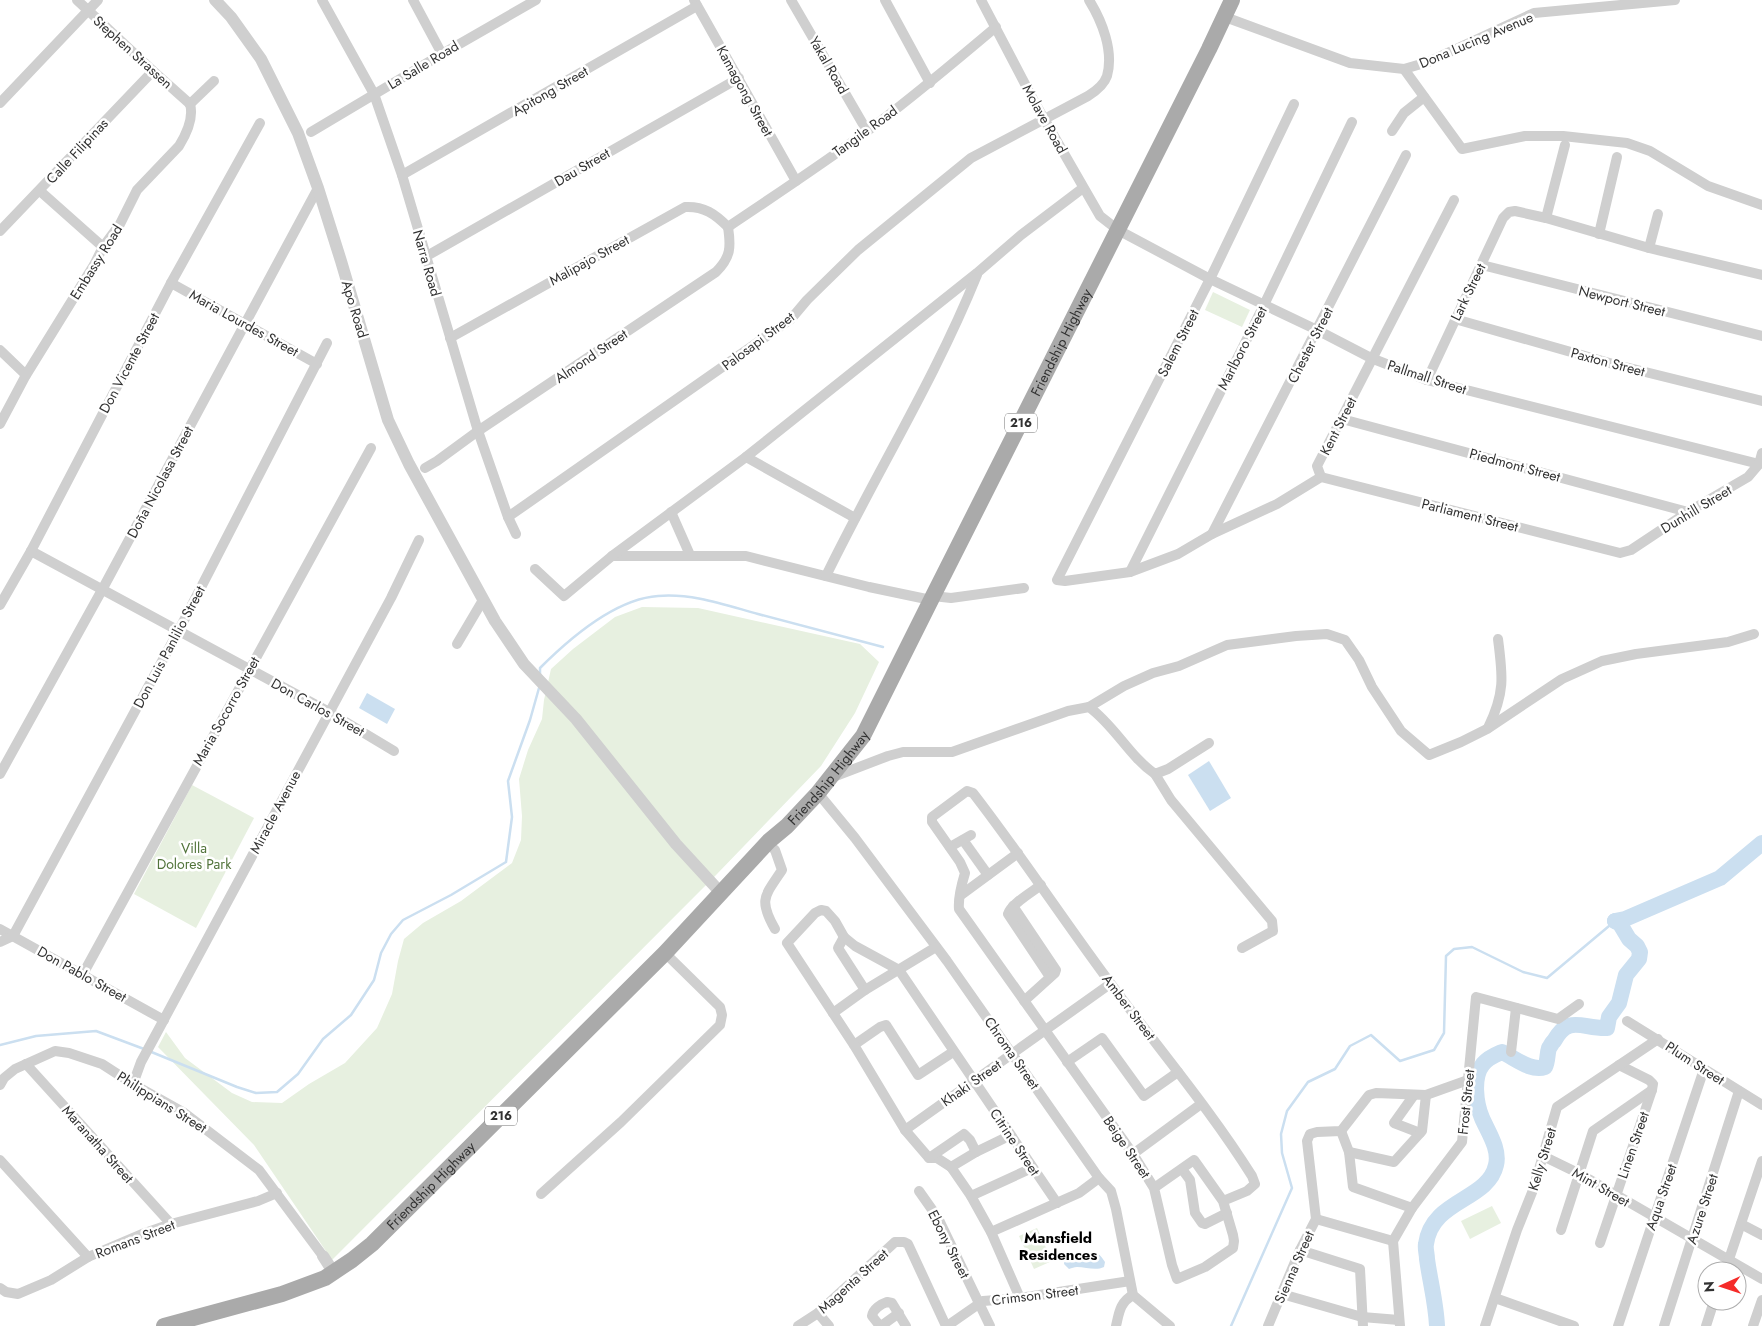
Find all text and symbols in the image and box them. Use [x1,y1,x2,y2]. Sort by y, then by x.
street label: Dona Lucing Avenue [1416,7,1536,73]
street label: Stephen Strassen [89,11,177,93]
street label: Yakal Road [804,32,854,98]
street label: La Salle Road [384,36,462,94]
street label: Kamagong Street [712,42,779,141]
street label: Apitong Street [508,61,592,121]
street label: Molave Road [1018,81,1072,157]
street label: Tangile Road [829,101,901,161]
street label: Calle Filipinas [41,114,113,188]
street label: Dau Street [550,143,614,191]
street label: Embassy Road [65,221,127,303]
street label: Narra Road [408,227,446,299]
street label: Malipajo Street [545,230,633,290]
street label: Lark Street [1446,259,1491,324]
street label: Apo Road [337,278,373,340]
street label: Newport Street [1577,281,1668,322]
street label: Friendship Highway [1026,284,1097,399]
street label: Maria Lourdes Street [186,285,303,362]
street label: Marlboro Street [1212,302,1272,393]
street label: Chester Street [1282,303,1338,386]
street label: Salem Street [1152,305,1204,380]
street label: Palosapi Street [717,307,799,375]
street label: Don Vicente Street [94,309,164,417]
street label: Almond Street [551,324,632,388]
street label: Paxton Street [1569,343,1648,382]
street label: Pallmall Street [1385,355,1470,399]
street label: Kent Street [1315,393,1362,459]
road number: 216 [1005,413,1037,432]
street label: Doña Nicolasa Street [122,422,198,542]
street label: Piedmont Street [1467,443,1563,487]
street label: Dunhill Street [1657,480,1736,538]
street label: Parliament Street [1420,493,1521,537]
street label: Don Luis Panlilio Street [128,582,210,712]
street label: Maria Socorro Street [188,652,265,769]
street label: Don Carlos Street [268,673,369,741]
street label: Friendship Highway [783,727,874,829]
street label: Miracle Avenue [245,767,305,857]
park label: Villa Dolores Park [157,838,232,874]
street label: Don Pablo Street [34,941,131,1007]
street label: Amber Street [1098,970,1161,1045]
street label: Chroma Street [980,1013,1045,1094]
street label: Plum Street [1662,1036,1729,1090]
street label: Khaki Street [937,1055,1006,1111]
street label: Philippians Street [113,1066,211,1138]
street label: Frost Street [1453,1068,1479,1136]
street label: Maranatha Street [58,1101,139,1188]
street label: Citrine Street [985,1104,1045,1180]
road number: 216 [485,1106,517,1126]
street label: Linen Street [1612,1108,1654,1181]
street label: Beige Street [1099,1112,1156,1183]
street label: Kelly Street [1523,1124,1561,1193]
street label: Friendship Highway [382,1136,480,1234]
street label: Aqua Street [1640,1161,1682,1233]
street label: Mint Street [1569,1163,1634,1212]
street label: Azure Street [1681,1171,1723,1247]
street label: Ebony Street [923,1206,975,1282]
street label: Romans Street [92,1214,178,1263]
district label: Mansfield Residences [1019,1227,1097,1266]
street label: Sienna Street [1269,1227,1319,1306]
street label: Magenta Street [813,1244,893,1318]
north arrow [1697,1261,1747,1311]
street label: Crimson Street [991,1280,1080,1310]
text: N [1699,1281,1719,1293]

